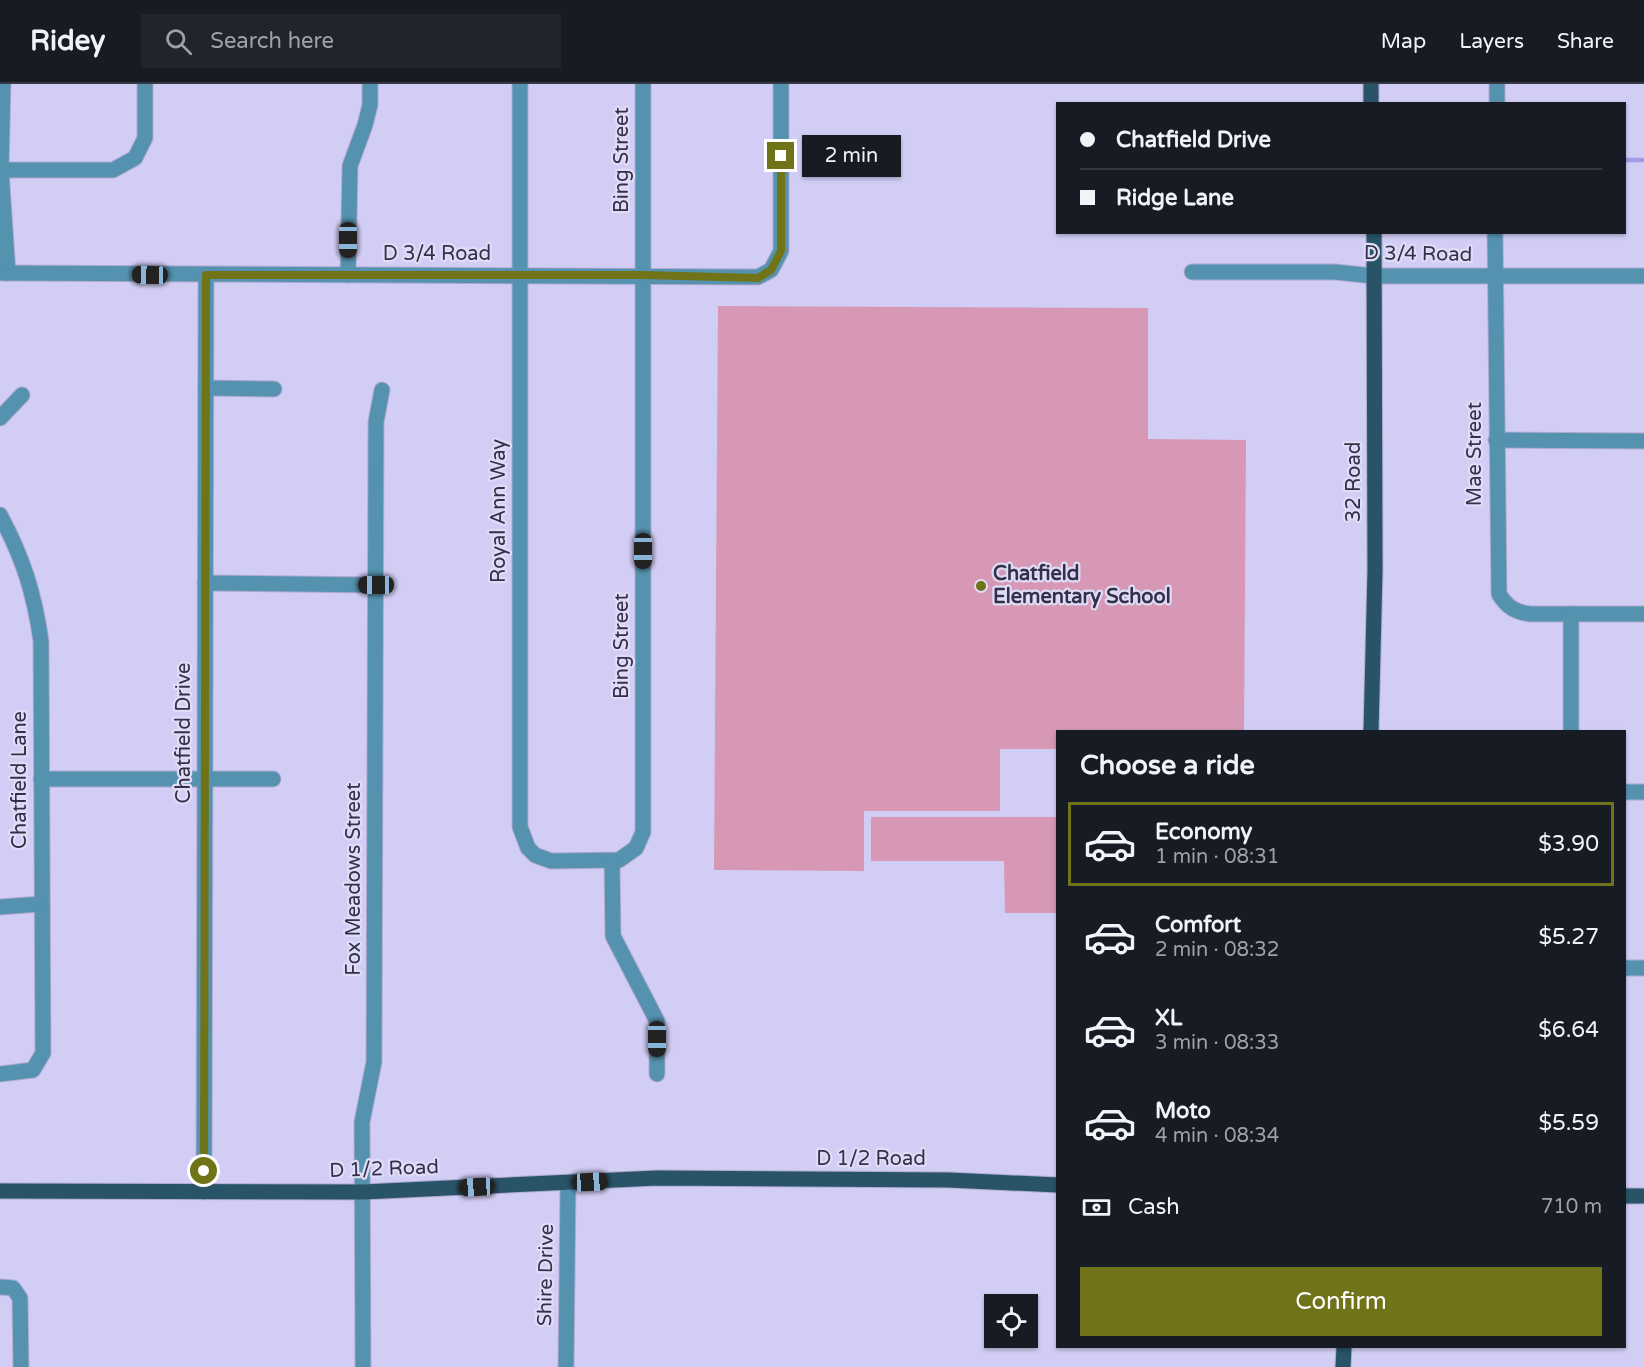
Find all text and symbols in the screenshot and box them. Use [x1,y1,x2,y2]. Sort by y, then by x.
search box [141,14,561,68]
text: Ridey [30,24,105,58]
icon: search [162,25,195,58]
text: Search here [210,28,334,54]
text: Map [1381,29,1426,54]
text: Layers [1459,29,1524,54]
text: Share [1557,29,1614,54]
street label: Bing Street [610,107,634,213]
text: Chatfield Drive [1116,127,1271,153]
callout: 2 min [802,135,901,177]
route end [767,142,794,169]
text: 2 min [825,144,878,168]
text: Ridge Lane [1116,185,1234,211]
car [339,222,357,258]
street label: D 3/4 Road [1364,241,1472,267]
street label: D 3/4 Road [383,242,491,266]
car [132,266,168,284]
street label: Mae Street [1463,402,1487,506]
street label: Royal Ann Way [487,439,511,583]
street label: 32 Road [1342,442,1366,522]
car [634,533,652,569]
place label: Chatfield Elementary School [993,562,1171,609]
car [358,576,394,594]
marker: Chatfield Elementary School [974,579,988,593]
street label: Bing Street [610,593,634,699]
street label: Chatfield Drive [172,663,196,803]
street label: Chatfield Lane [8,711,32,849]
text: Choose a ride [1080,749,1255,782]
street label: Fox Meadows Street [342,782,366,976]
icon: car [1083,817,1137,871]
text: Economy [1155,819,1252,845]
text: $3.90 [1538,831,1599,857]
text: 1 min · 08:31 [1155,845,1279,869]
icon: car [1083,910,1137,964]
text: Comfort [1155,912,1241,938]
text: $5.27 [1538,924,1599,950]
text: 2 min · 08:32 [1155,938,1279,962]
icon: car [1083,1003,1137,1057]
text: XL [1155,1005,1182,1031]
text: $6.64 [1538,1017,1599,1043]
car [648,1021,666,1057]
text: 3 min · 08:33 [1155,1031,1279,1055]
icon: car [1083,1096,1137,1150]
text: Moto [1155,1098,1211,1124]
text: $5.59 [1538,1110,1599,1136]
text: 4 min · 08:34 [1155,1124,1279,1148]
street label: D 1/2 Road [816,1147,926,1171]
street label: D 1/2 Road [329,1155,439,1183]
route start [190,1157,217,1184]
car [572,1172,608,1192]
car [459,1177,495,1197]
icon: cash [1080,1191,1113,1224]
text: Cash [1128,1194,1180,1220]
text: 710 m [1541,1195,1602,1219]
street label: Shire Drive [533,1224,559,1326]
button: Confirm [1080,1267,1602,1336]
map controls [984,1294,1038,1348]
button: locate [984,1294,1038,1348]

